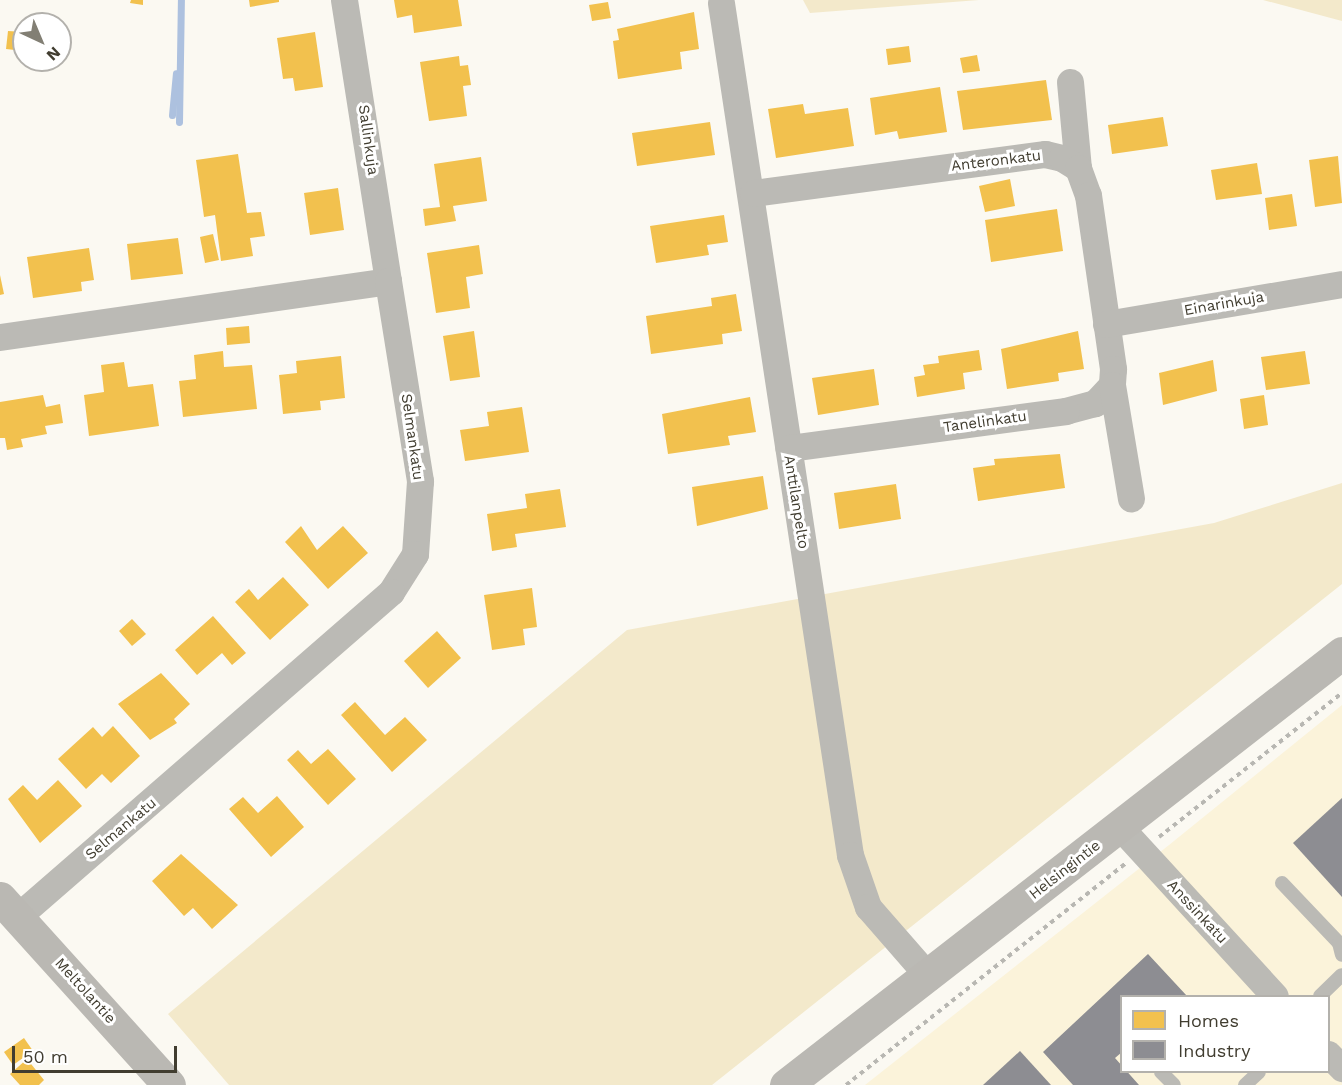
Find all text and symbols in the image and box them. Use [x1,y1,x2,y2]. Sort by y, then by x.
north arrow [12,12,72,72]
text: N [43,43,64,65]
street label: Sallinkuja [354,104,382,176]
street label: Anteronkatu [950,147,1042,175]
street label: Einarinkuja [1183,288,1265,320]
street label: Selmankatu [397,393,427,481]
street label: Tanelinkatu [942,407,1028,437]
street label: Anttilanpelto [780,454,812,550]
street label: Selmankatu [82,794,160,864]
street label: Helsingintie [1026,837,1104,903]
street label: Anssinkatu [1163,876,1231,948]
street label: Meltolantie [51,954,119,1028]
legend [1120,995,1330,1073]
text: Homes [1178,1010,1239,1031]
scale bar [15,1034,180,1072]
text: Industry [1178,1040,1250,1061]
text: 50 m [23,1046,68,1067]

